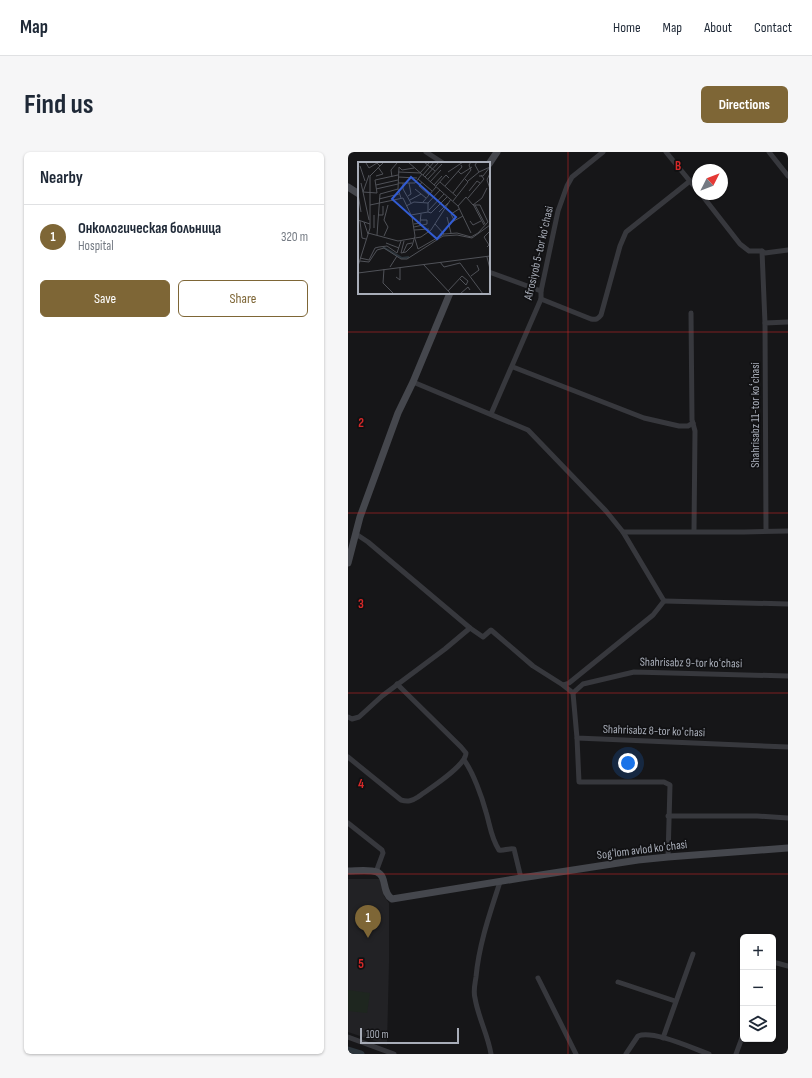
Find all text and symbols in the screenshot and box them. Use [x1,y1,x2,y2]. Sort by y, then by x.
text: Map [20,16,48,39]
text: Home [613,19,641,36]
text: Map [663,19,682,36]
text: About [704,19,732,36]
text: Contact [754,19,792,36]
button: Directions [701,86,788,123]
text: Find us [24,88,93,121]
text: B [675,158,681,174]
inset map [358,162,490,294]
north arrow [692,164,728,200]
text: Nearby [40,168,83,188]
street label: Afrosiyob 5-tor koʻchasi [521,205,557,302]
text: Онкологическая больница [78,219,221,238]
text: 1 [50,229,56,245]
text: 320 m [281,229,308,245]
text: Hospital [78,238,114,254]
button: Save [40,280,170,317]
button: Share [178,280,308,317]
street label: Shahrisabz 11-tor koʻchasi [748,362,763,468]
text: 2 [358,415,364,431]
text: 3 [358,596,364,612]
street label: Shahrisabz 9-tor koʻchasi [640,655,742,671]
street label: Shahrisabz 8-tor koʻchasi [603,722,705,740]
your location [618,753,638,773]
text: 4 [358,776,364,792]
street label: Sogʻlom avlod koʻchasi [596,837,688,863]
pin: 1 [355,905,381,938]
map controls [740,934,776,1042]
button: + [740,934,776,970]
text: 5 [358,956,364,972]
button: − [740,970,776,1006]
button: layers [740,1006,776,1042]
scale bar [360,1026,459,1045]
text: 100 m [366,1028,388,1041]

